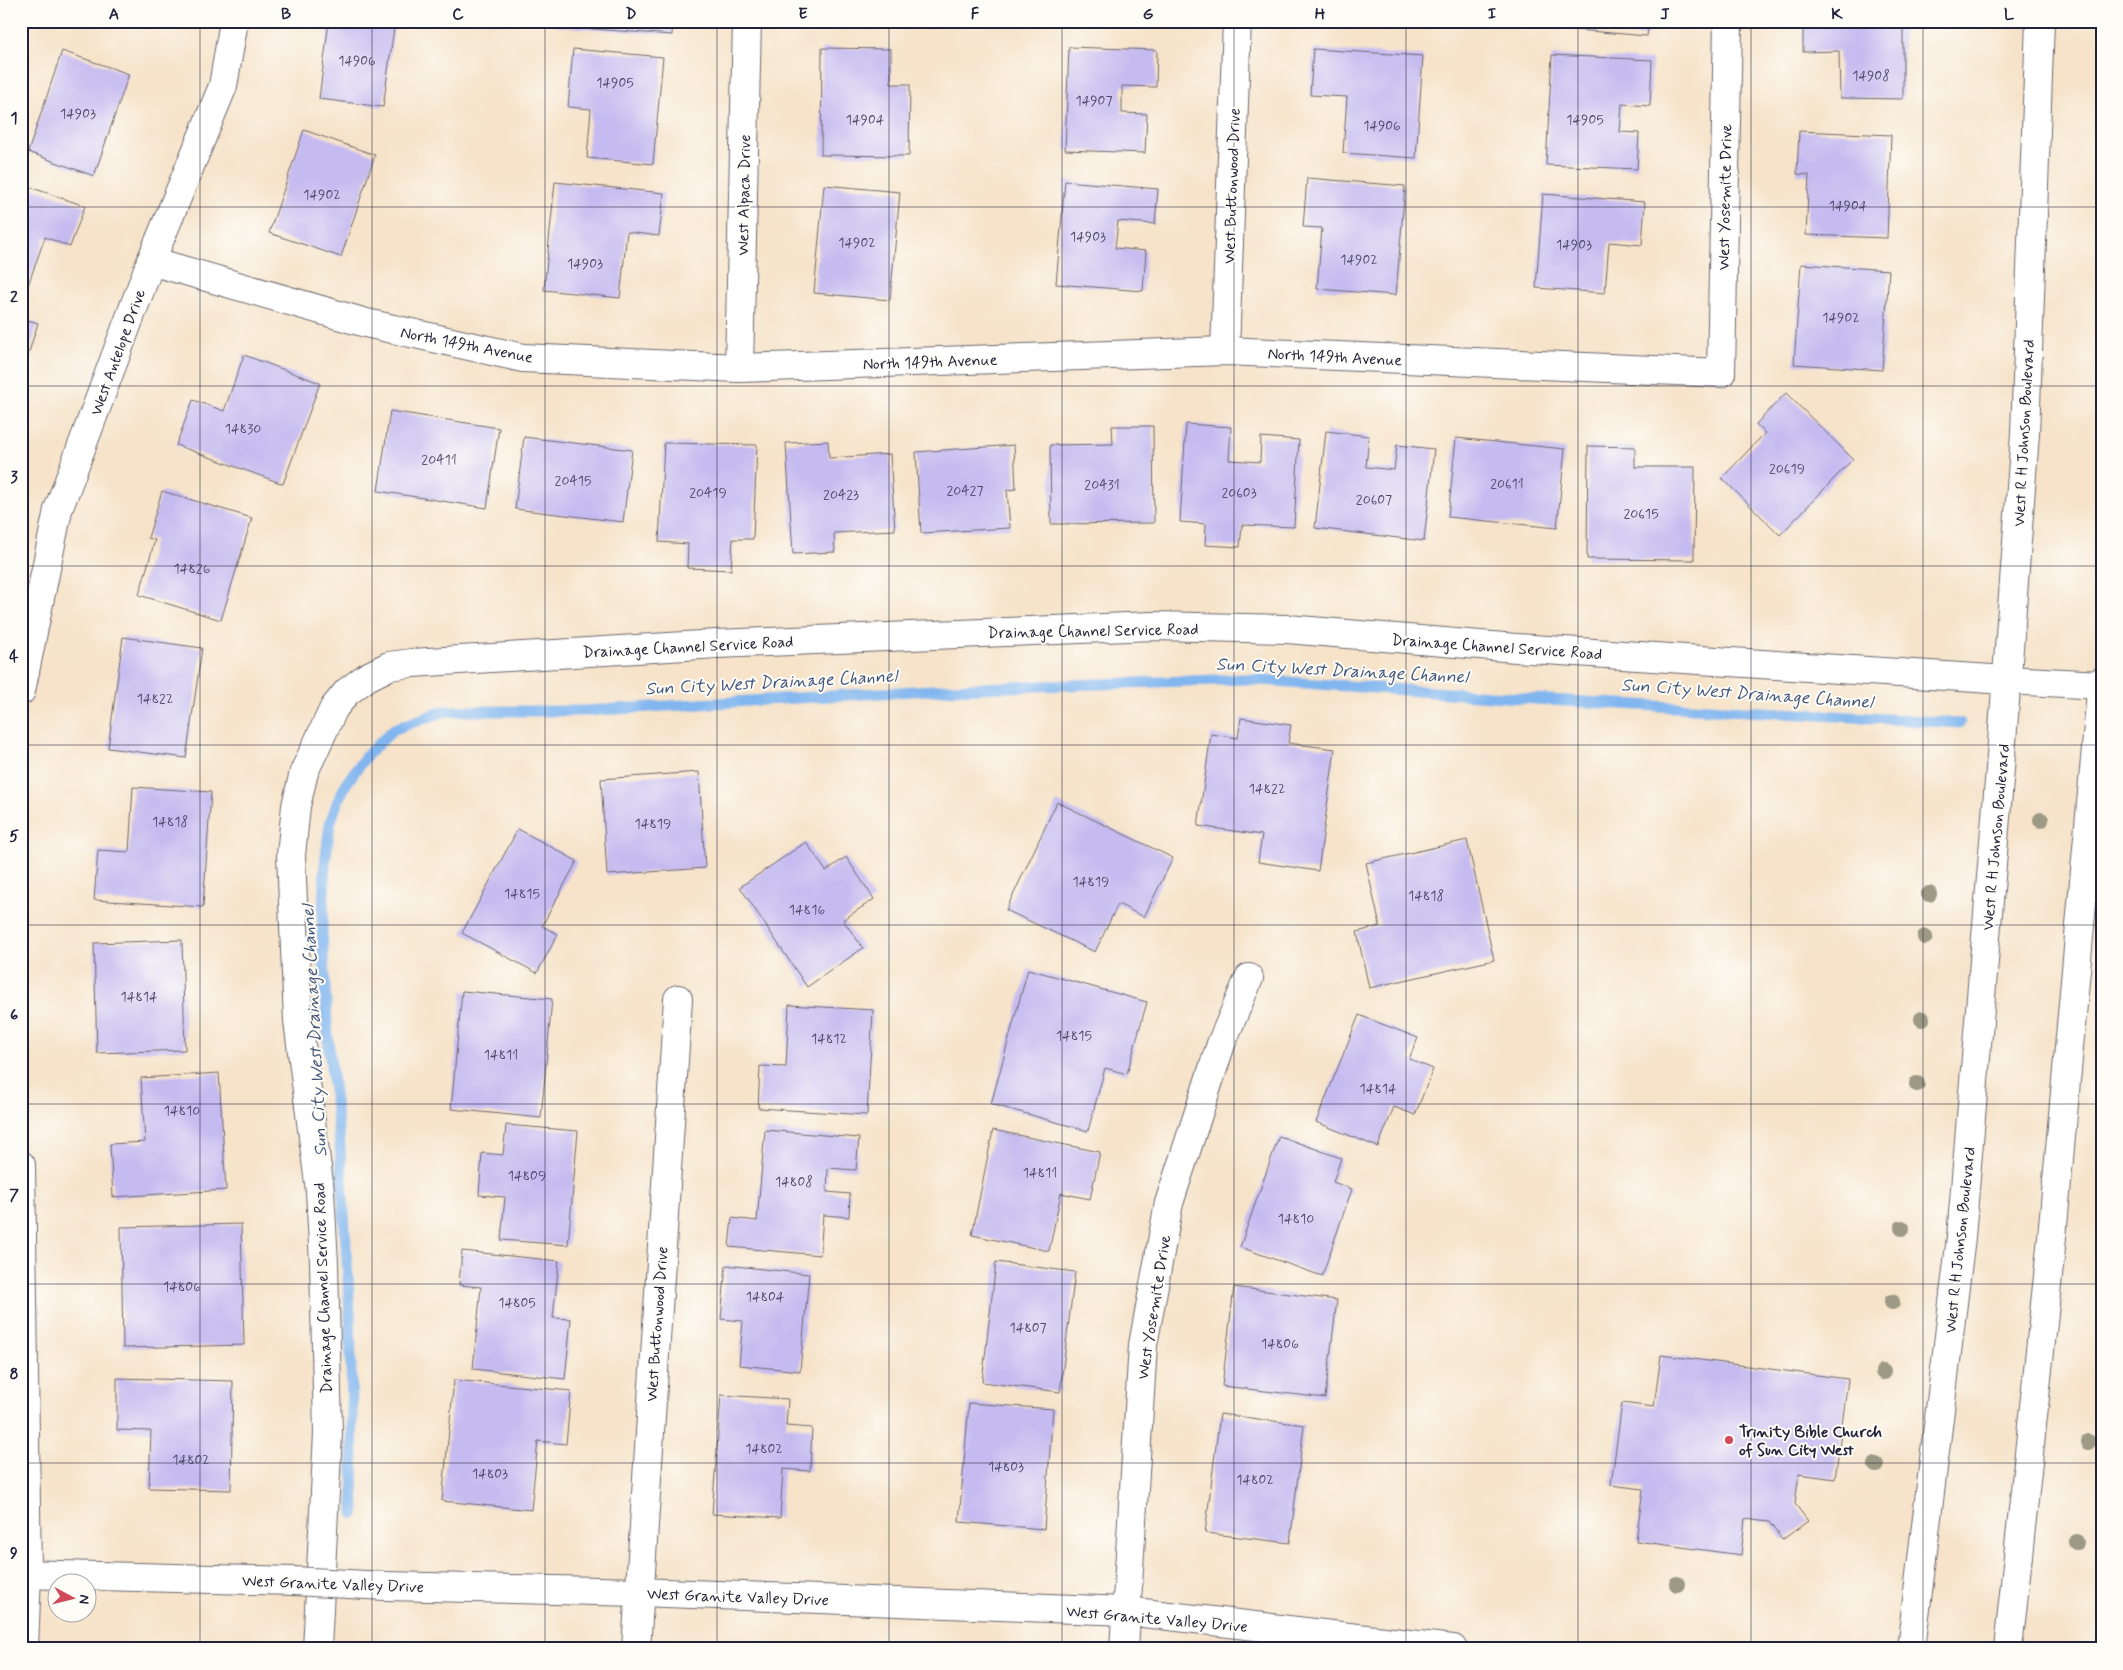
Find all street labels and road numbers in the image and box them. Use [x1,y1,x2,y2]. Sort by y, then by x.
street label: West Buttonwood Drive [1219,108,1246,264]
street label: West Yosemite Drive [1714,123,1737,270]
street label: West Alpaca Drive [733,134,756,256]
street label: West Antelope Drive [86,286,151,419]
street label: North 149th Avenue [399,322,535,369]
street label: West R H Johnson Boulevard [2009,339,2040,527]
street label: North 149th Avenue [1267,343,1403,372]
street label: North 149th Avenue [862,350,998,375]
street label: Drainage Channel Service Road [987,619,1199,644]
street label: Drainage Channel Service Road [1391,630,1603,665]
street label: Drainage Channel Service Road [582,631,794,664]
street label: West R H Johnson Boulevard [1978,743,2015,931]
street label: West R H Johnson Boulevard [1940,1146,1981,1334]
street label: Drainage Channel Service Road [309,1182,338,1394]
street label: West Yosemite Drive [1133,1233,1176,1381]
street label: West Buttonwood Drive [642,1246,673,1403]
street label: West Granite Valley Drive [242,1571,424,1598]
street label: West Granite Valley Drive [647,1584,829,1611]
street label: West Granite Valley Drive [1065,1601,1248,1638]

